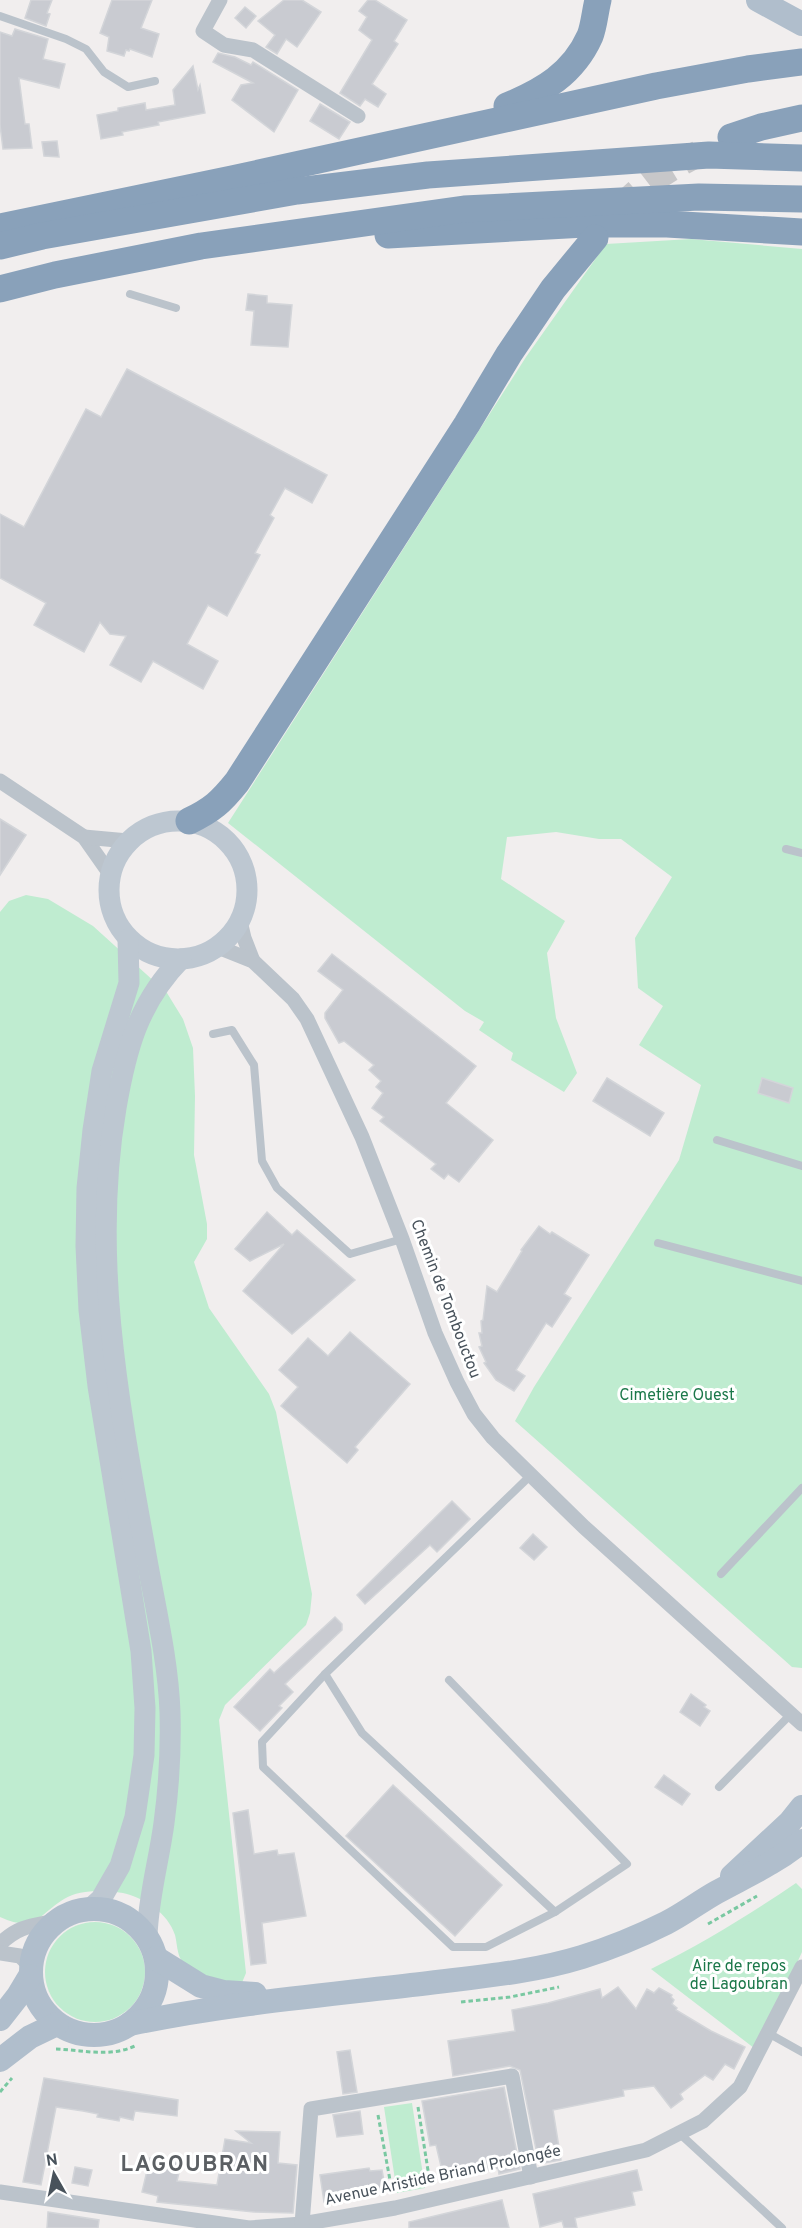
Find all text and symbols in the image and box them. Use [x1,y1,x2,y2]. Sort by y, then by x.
street label: Chemin de Tombouctou [405,1217,485,1381]
park label: Cimetière Ouest [619,1386,735,1406]
park label: Aire de repos de Lagoubran [690,1957,788,1995]
street label: Avenue Aristide Briand Prolongée [323,2141,563,2211]
north arrow [24,2144,84,2204]
text: N [45,2150,59,2172]
district label: LAGOUBRAN [120,2152,270,2179]

